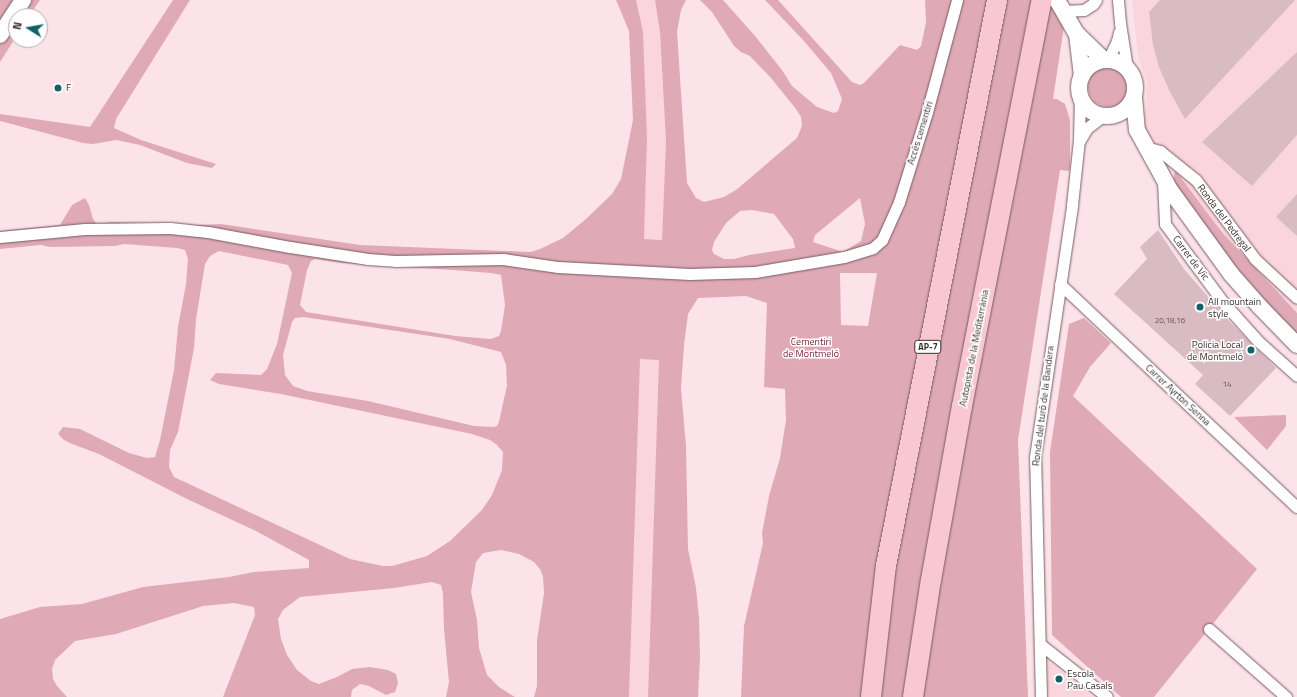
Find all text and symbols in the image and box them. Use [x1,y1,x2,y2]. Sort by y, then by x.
north arrow [8,8,48,48]
text: N [9,21,26,31]
place label: F [66,82,71,94]
marker: F [53,83,63,93]
street label: Accés cementiri [905,100,935,166]
street label: Ronda del Pedregal [1195,182,1253,254]
street label: Carrer de Vic [1170,233,1212,283]
street label: Autopista de la Mediterrània [957,289,991,407]
place label: All mountain style [1208,295,1261,318]
marker: All mountain style [1195,302,1205,312]
house number: 20,18,16 [1155,316,1185,326]
park label: Cementiri de Montmeló [783,335,839,358]
place label: Policia Local de Montmeló [1187,338,1243,362]
road number: AP-7 [914,340,942,354]
street label: Ronda del turó de la Bandera [1030,345,1056,467]
marker: Policia Local de Montmeló [1246,345,1256,355]
street label: Carrer Ayrton Senna [1143,362,1213,428]
house number: 14 [1223,380,1231,390]
place label: Escola Pau Casals [1067,667,1112,690]
marker: Escola Pau Casals [1054,674,1064,684]

